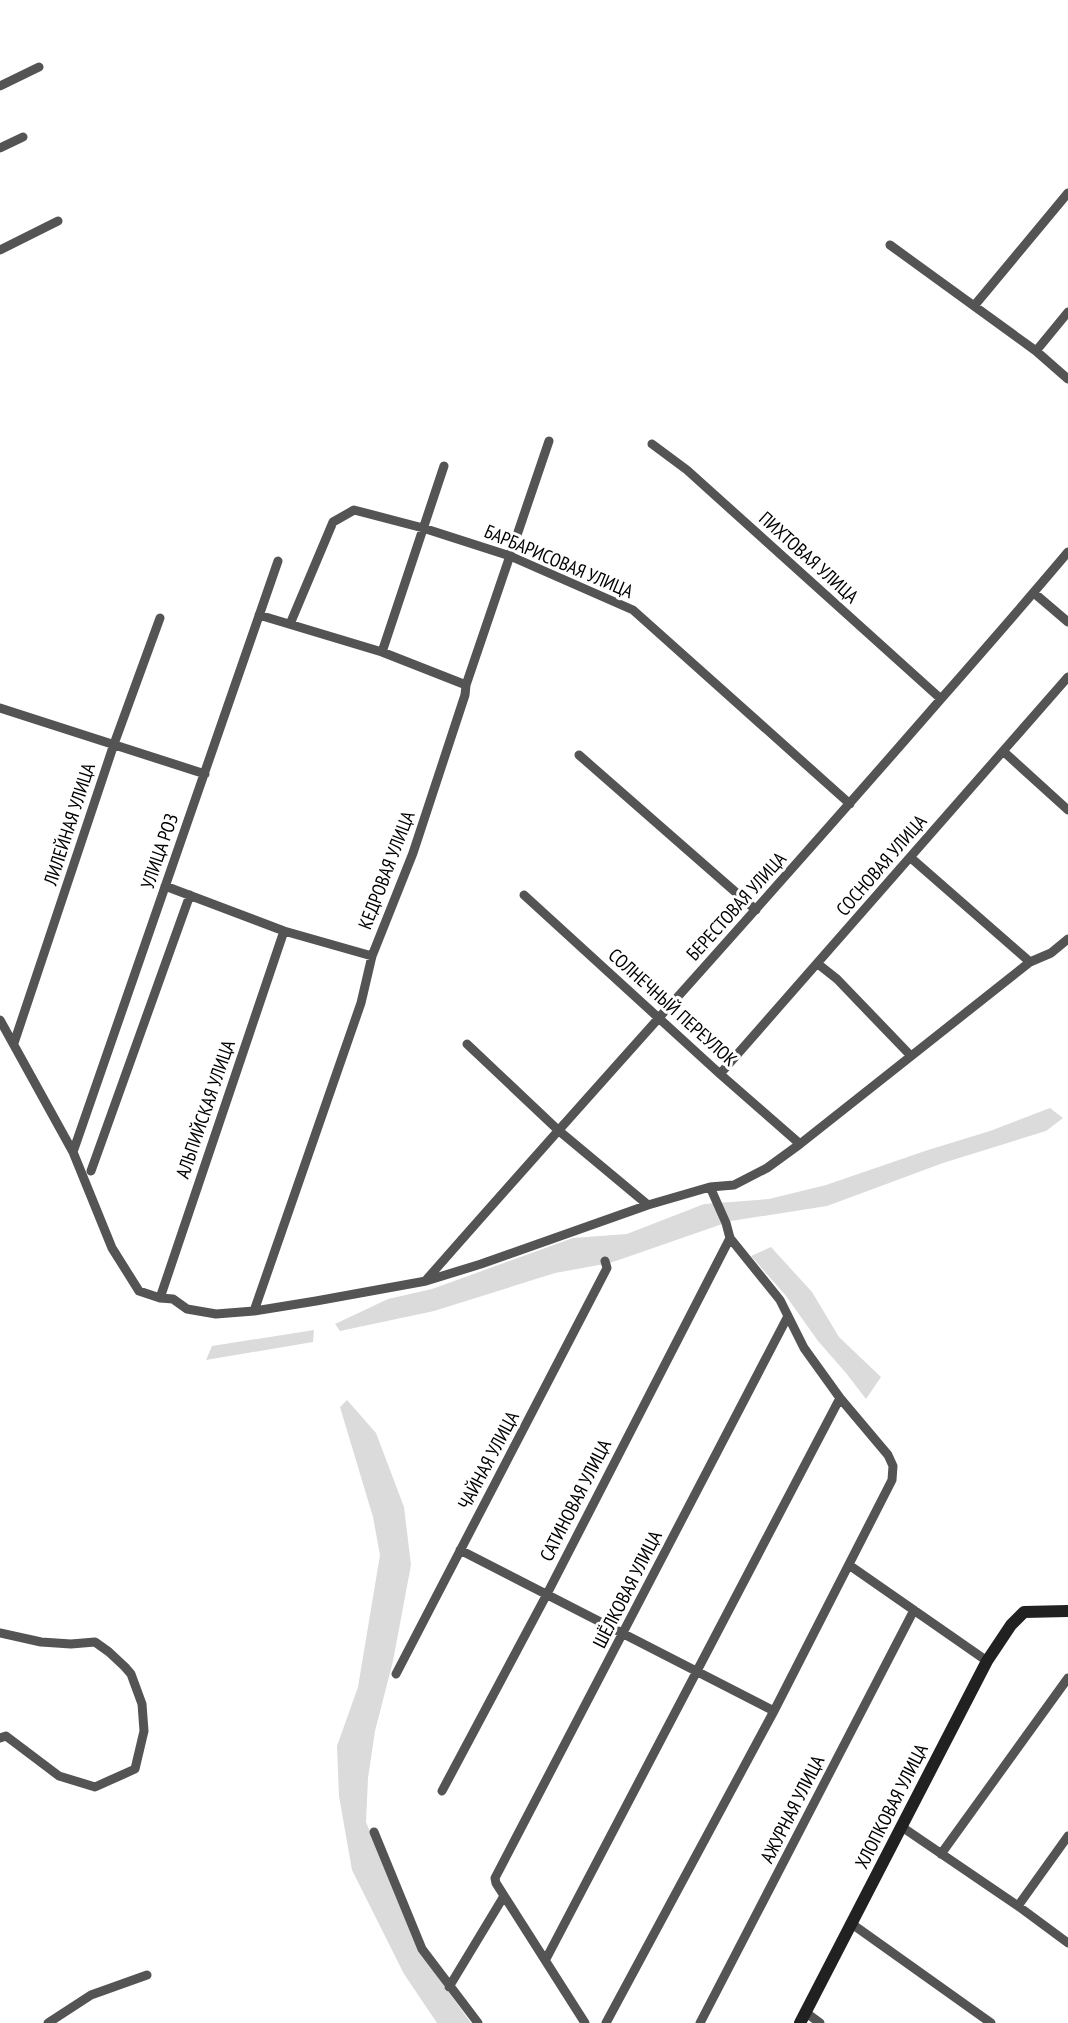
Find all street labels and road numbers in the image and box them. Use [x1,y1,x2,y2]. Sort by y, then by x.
street label: ПИХТОВАЯ УЛИЦА [754,506,864,608]
street label: БАРБАРИСОВАЯ УЛИЦА [481,519,637,603]
street label: ЛИЛЕЙНАЯ УЛИЦА [38,760,100,889]
street label: КЕДРОВАЯ УЛИЦА [352,808,420,932]
street label: УЛИЦА РОЗ [135,810,183,892]
street label: СОСНОВАЯ УЛИЦА [831,810,931,920]
street label: БЕРЕСТОВАЯ УЛИЦА [681,847,791,965]
street label: СОЛНЕЧНЫЙ ПЕРЕУЛОК [604,943,742,1071]
street label: АЛЬПИЙСКАЯ УЛИЦА [170,1037,240,1181]
street label: ЧАЙНАЯ УЛИЦА [452,1407,524,1513]
street label: САТИНОВАЯ УЛИЦА [534,1435,616,1565]
street label: ШЁЛКОВАЯ УЛИЦА [587,1526,667,1652]
street label: ХЛОПКОВАЯ УЛИЦА [849,1740,933,1872]
street label: АЖУРНАЯ УЛИЦА [755,1751,829,1867]

